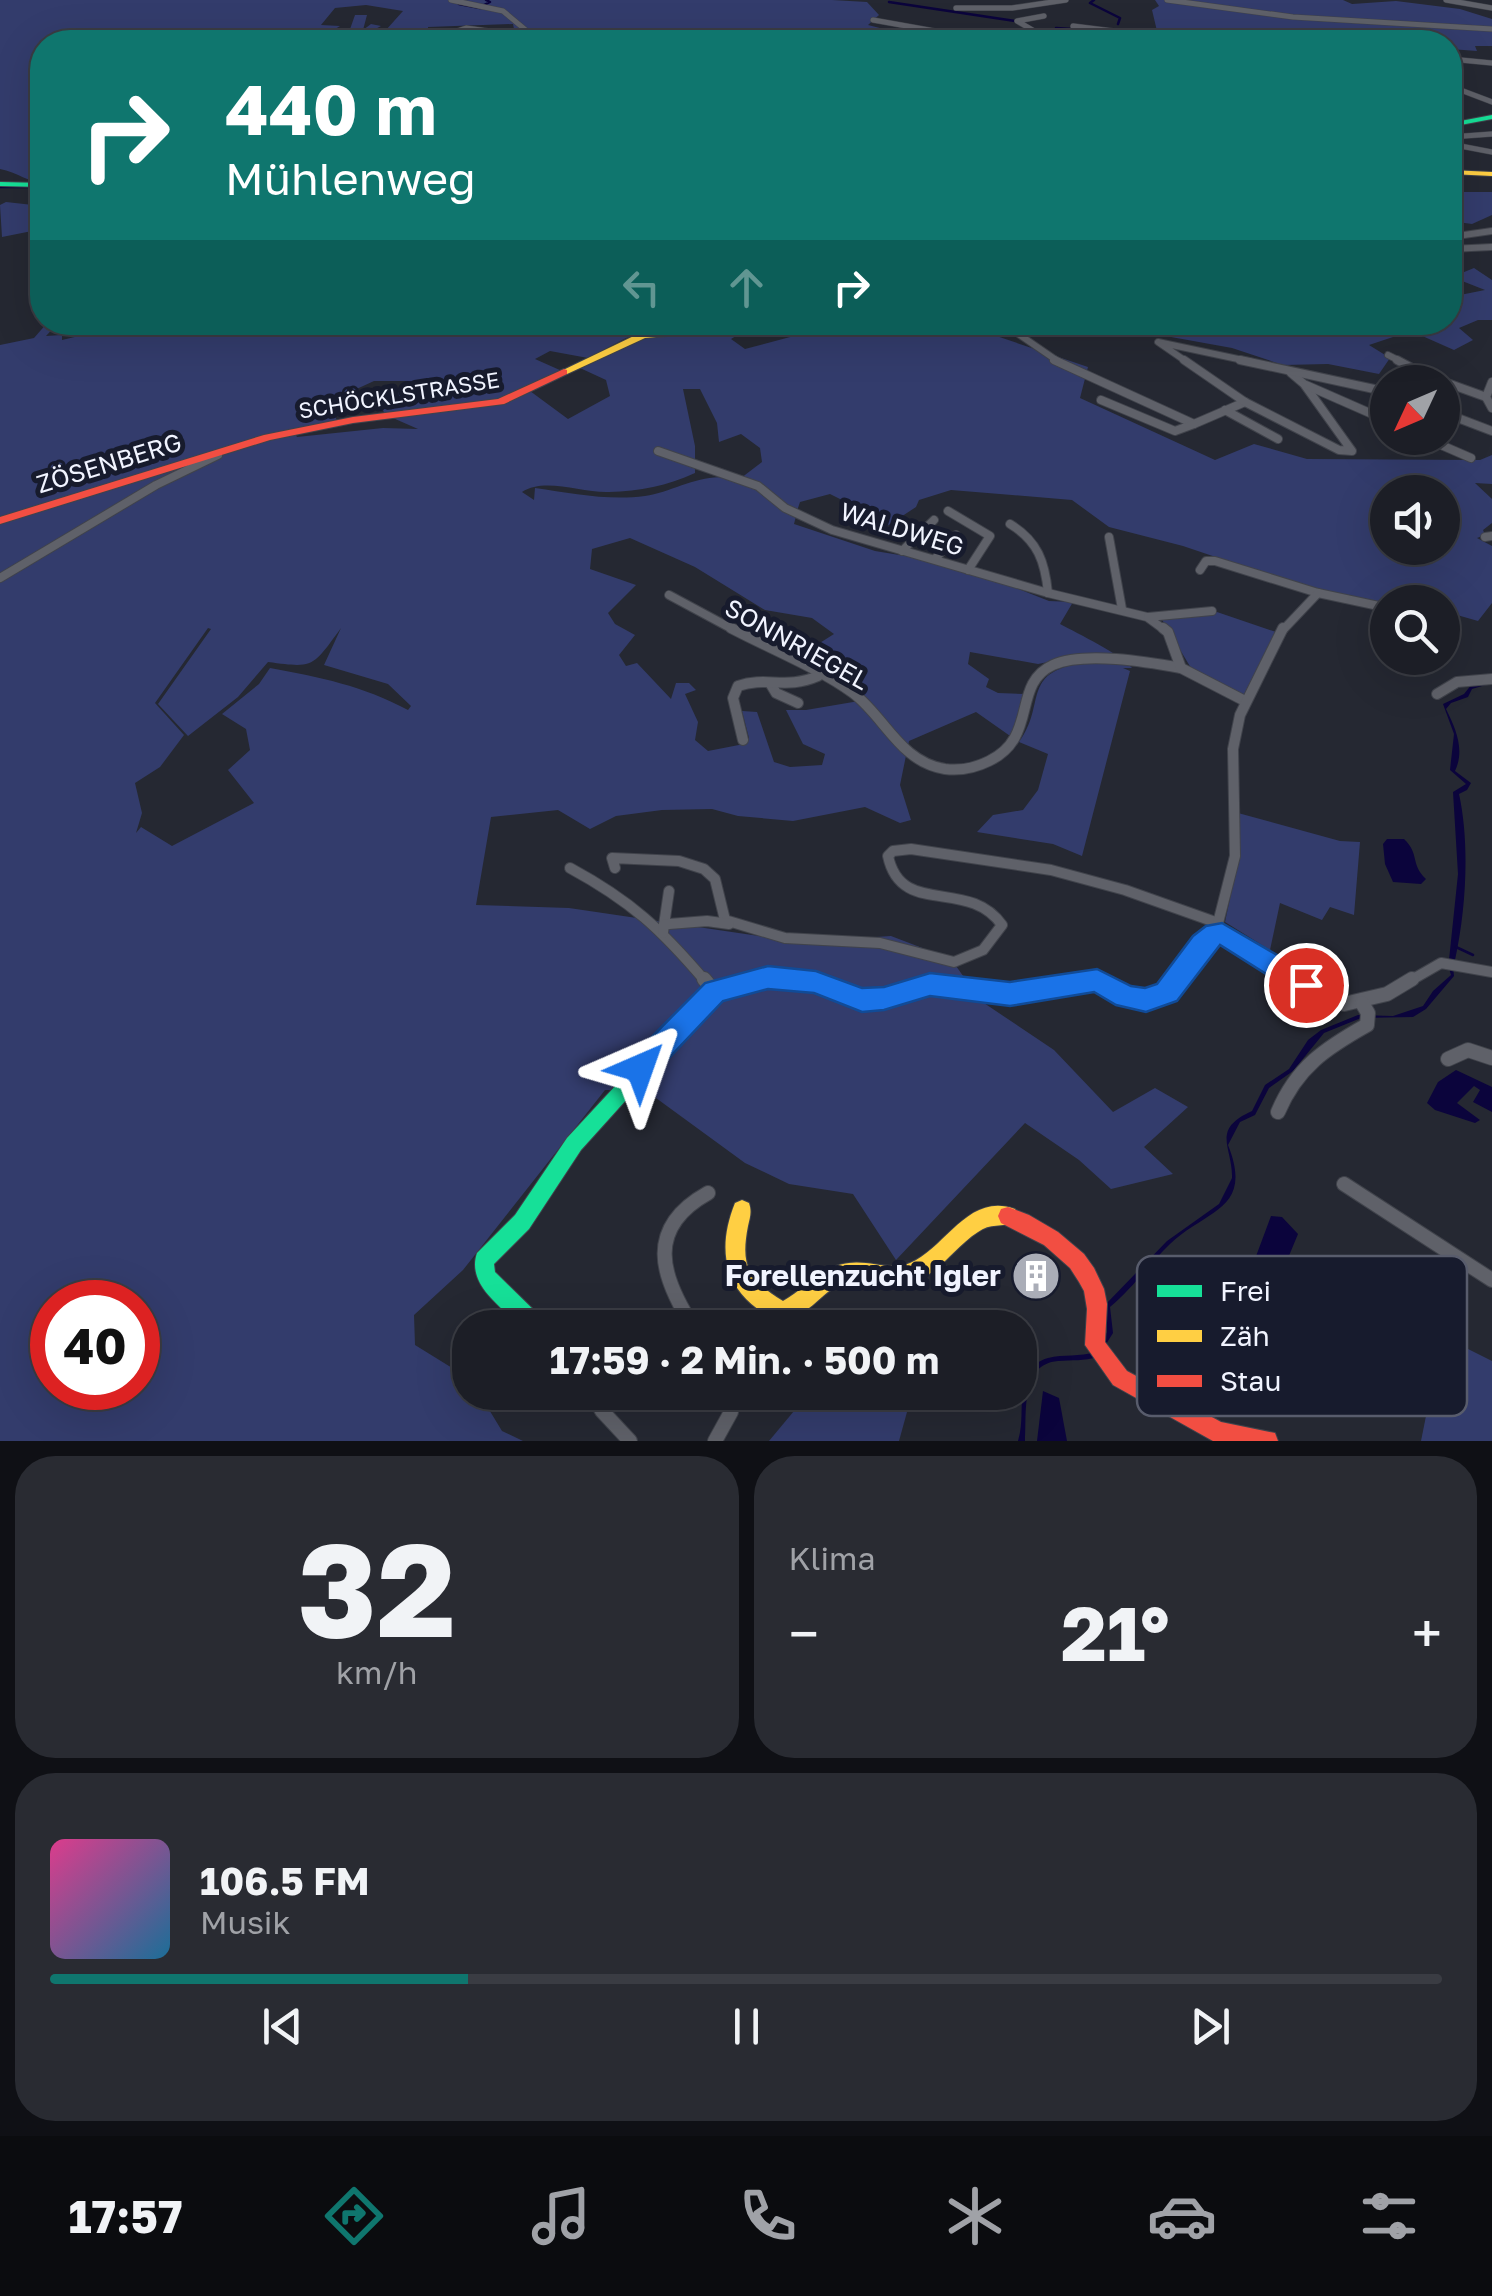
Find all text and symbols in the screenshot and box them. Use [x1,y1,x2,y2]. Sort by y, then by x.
text: 440 m [225,66,437,150]
icon: right [60,70,190,200]
text: Mühlenweg [225,151,476,205]
icon: left [614,260,669,315]
icon: ahead [719,260,774,315]
icon: right [824,260,879,315]
street label: SCHÖCKLSTRASSE [297,365,501,424]
north arrow [1370,365,1460,455]
map controls [1370,365,1460,675]
street label: ZÖSENBERG [33,426,185,499]
button: sound [1370,475,1460,565]
street label: WALDWEG [837,495,968,562]
button: search [1370,585,1460,675]
street label: SONNRIEGEL [720,591,875,696]
pin [1264,943,1349,1028]
icon: arrive [1279,958,1334,1013]
position arrow [588,1016,692,1120]
building icon: Forellenzucht Igler [1010,1250,1062,1302]
legend [1137,1256,1467,1416]
place label: Forellenzucht Igler [725,1257,1001,1293]
text: Frei [1220,1274,1271,1307]
speed limit sign: 40 [30,1280,160,1410]
text: Zäh [1220,1319,1270,1352]
text: 17:59 · 2 Min. · 500 m [550,1337,939,1382]
text: Stau [1220,1364,1281,1397]
text: 32 [297,1510,456,1666]
text: Klima [789,1539,875,1577]
text: 21° [1061,1587,1170,1678]
text: − [789,1600,819,1666]
text: + [1412,1600,1442,1666]
text: km/h [336,1653,417,1691]
text: 106.5 FM [200,1858,370,1903]
text: Musik [200,1903,291,1941]
icon: previous [255,1999,310,2054]
icon: pause [719,1999,774,2054]
icon: next [1183,1999,1238,2054]
icon: directions [319,2181,389,2251]
icon: music [526,2181,596,2251]
icon: phone [733,2181,803,2251]
icon: climate [940,2181,1010,2251]
icon: car [1147,2181,1217,2251]
icon: filters [1354,2181,1424,2251]
text: 17:57 [68,2189,183,2243]

